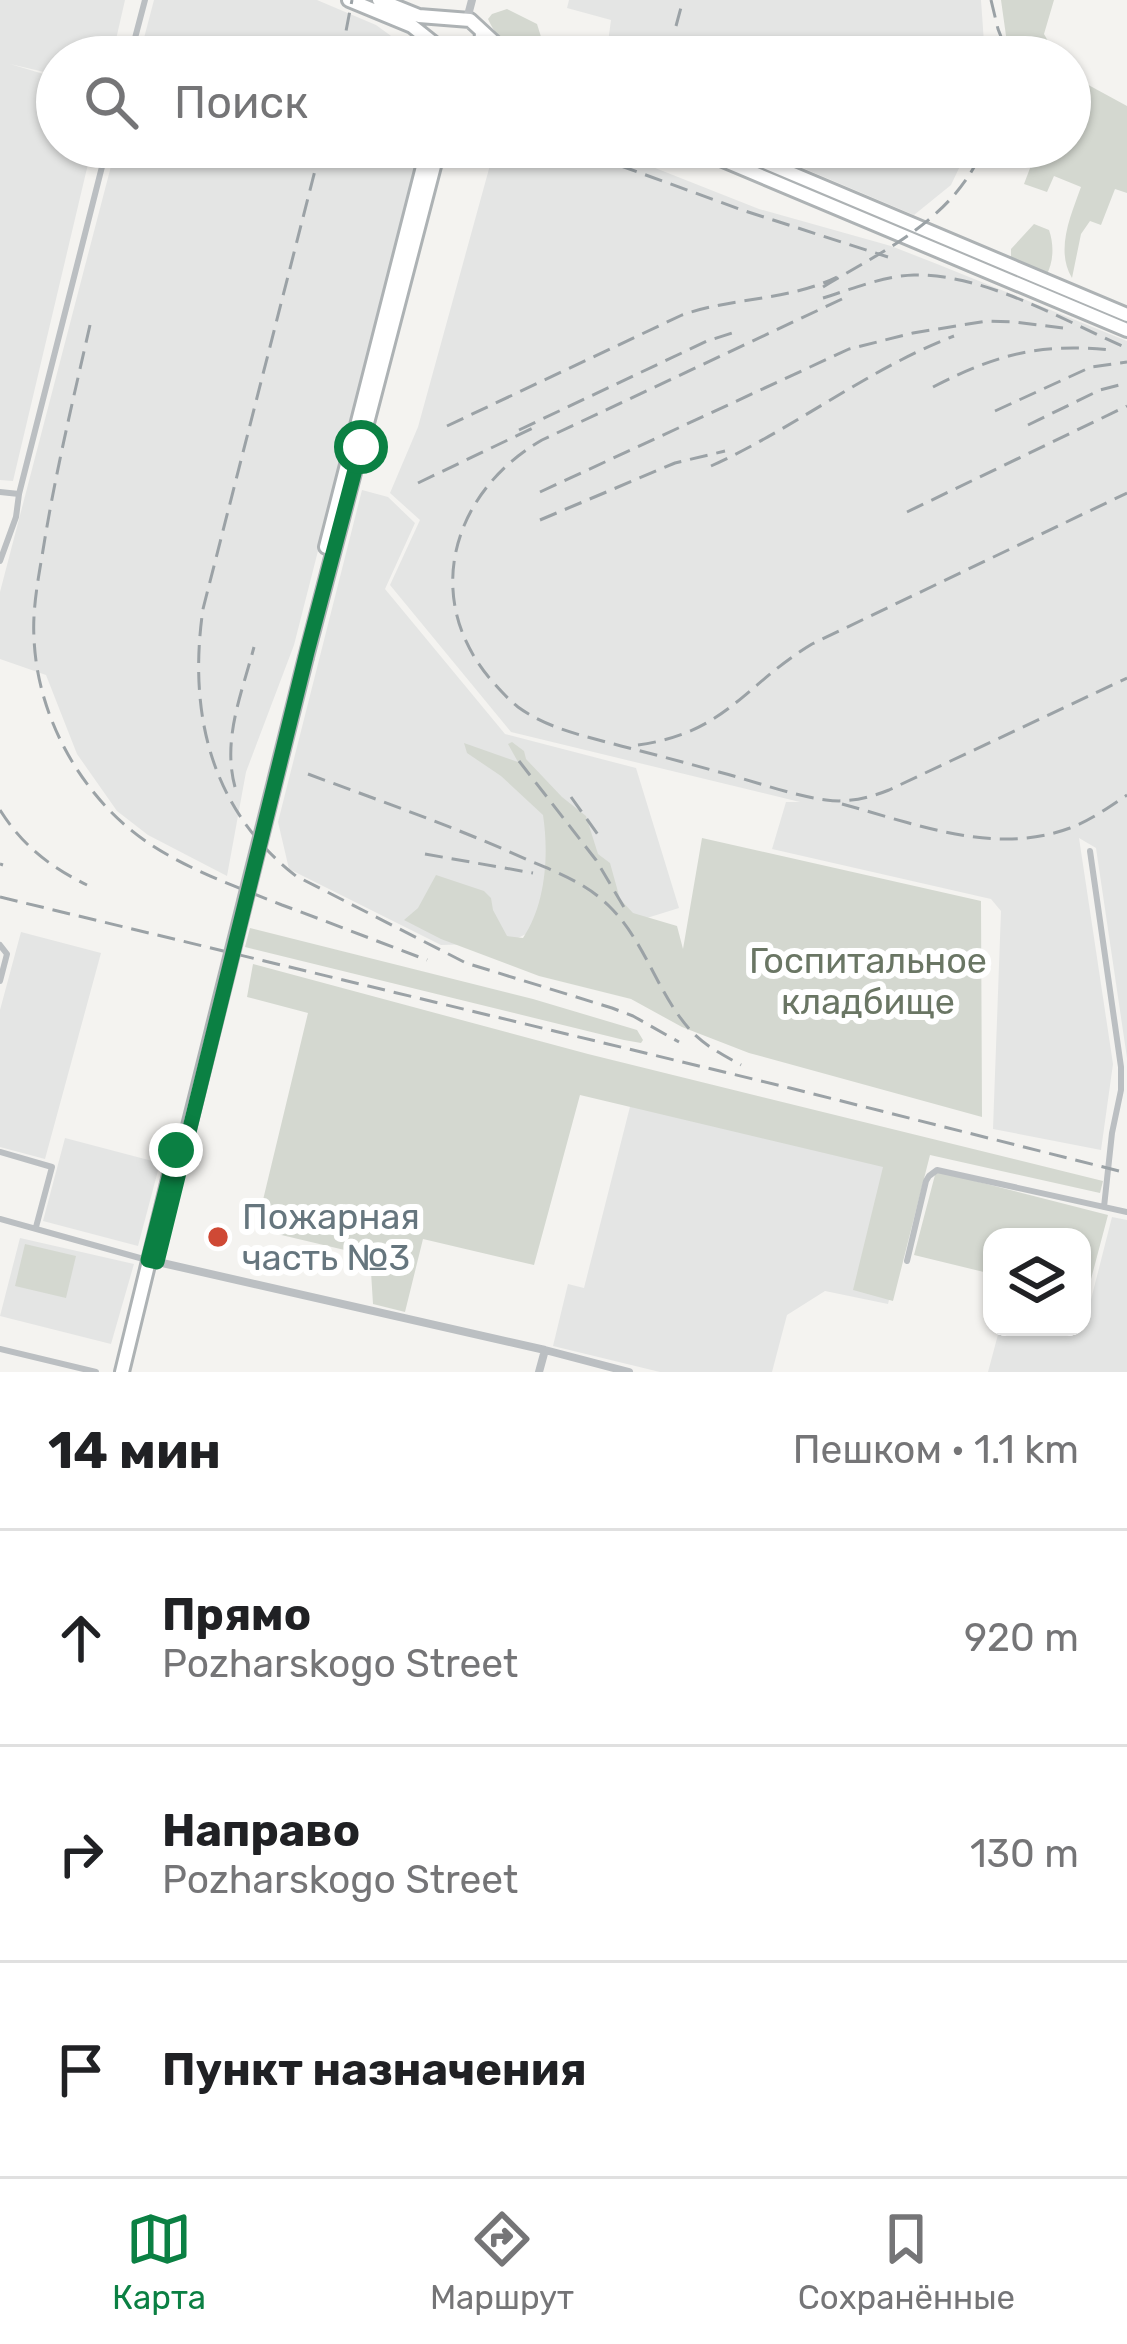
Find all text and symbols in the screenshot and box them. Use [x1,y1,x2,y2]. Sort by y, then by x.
search box [36,36,1091,168]
icon: search [78,69,144,135]
text: Поиск [174,76,308,129]
route start [334,420,388,474]
park label: Госпитальное кладбище [749,939,987,1023]
route end [149,1123,203,1177]
place label: Пожарная часть №3 [242,1195,420,1279]
marker: Пожарная часть №3 [205,1224,231,1250]
map controls [983,1228,1091,1336]
button: layers [983,1228,1091,1336]
text: 14 мин [48,1420,221,1481]
text: Пешком · 1.1 km [793,1427,1079,1473]
text: Прямо [162,1588,311,1641]
icon: ahead [48,1605,114,1671]
text: 920 m [964,1615,1079,1661]
text: Pozharskogo Street [162,1641,518,1687]
text: Направо [162,1804,360,1857]
icon: right [48,1821,114,1887]
text: 130 m [970,1831,1079,1877]
text: Pozharskogo Street [162,1857,518,1903]
icon: arrive [48,2037,114,2103]
text: Пункт назначения [162,2043,587,2096]
tab: Карта [112,2206,206,2317]
tab: Маршрут [430,2206,574,2317]
tab: Сохранённые [798,2206,1015,2317]

